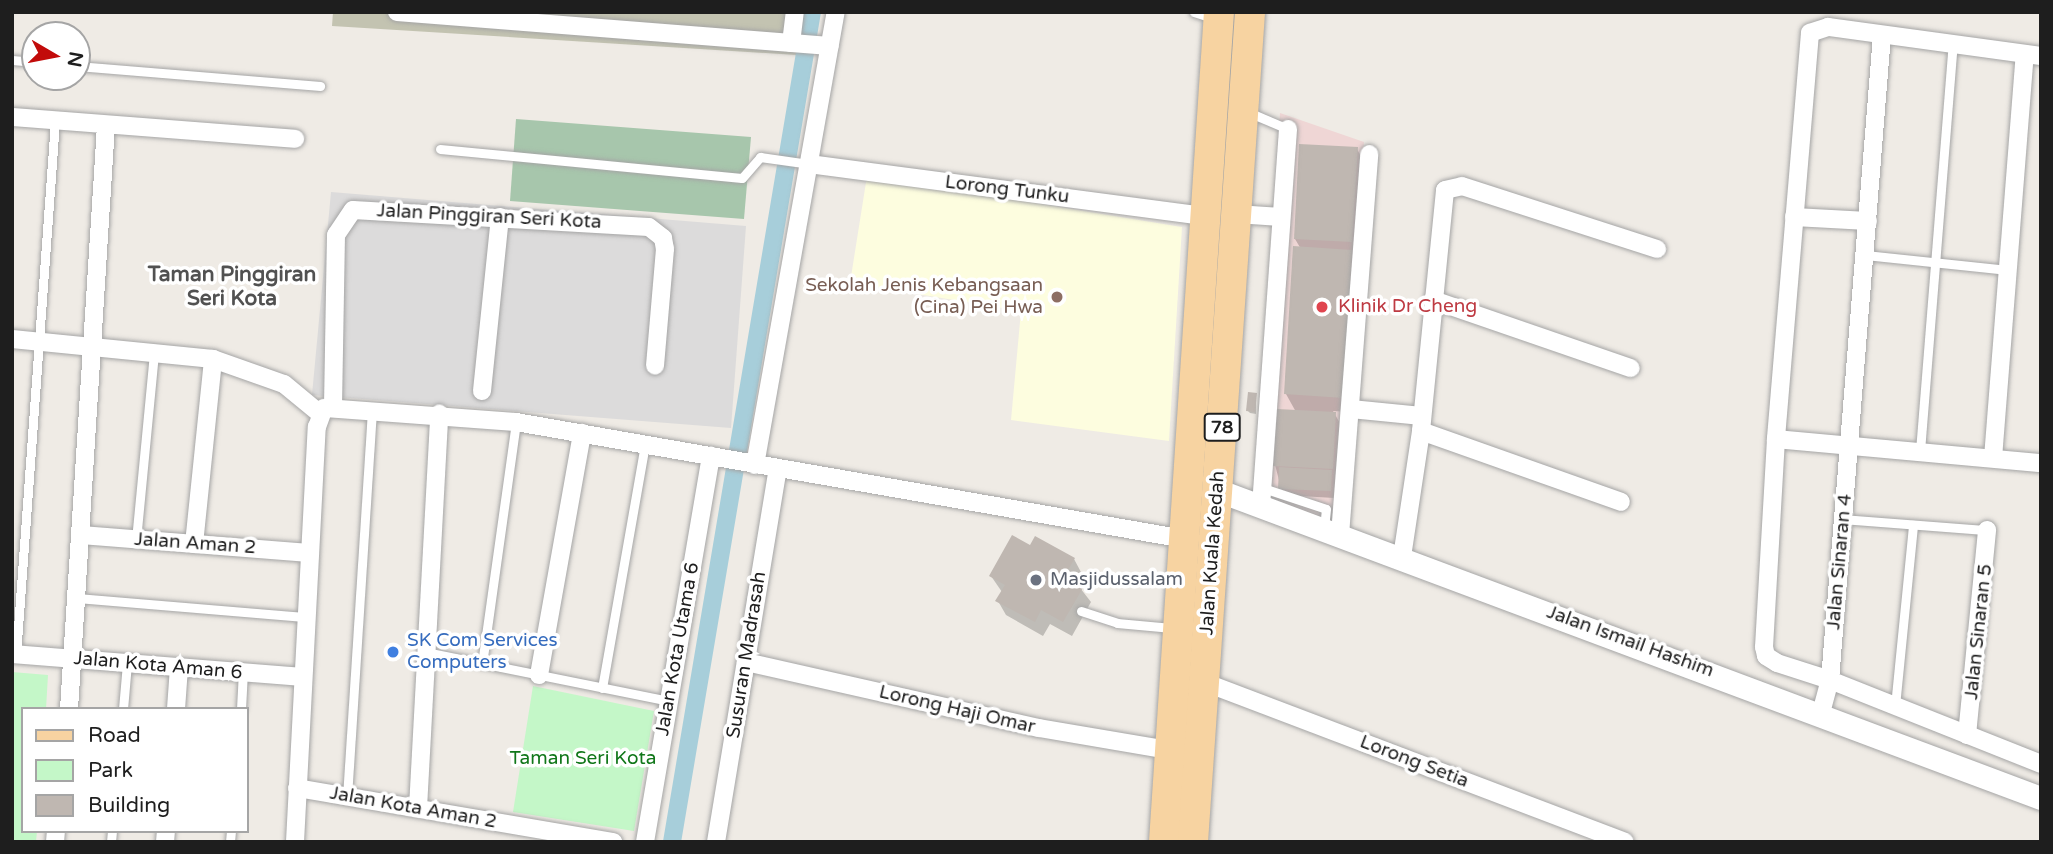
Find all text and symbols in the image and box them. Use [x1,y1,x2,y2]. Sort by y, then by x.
north arrow [21,21,91,91]
text: N [63,50,87,69]
street label: Lorong Tunku [944,171,1070,209]
street label: Jalan Pinggiran Seri Kota [376,200,602,234]
district label: Taman Pinggiran Seri Kota [148,262,316,312]
place label: Sekolah Jenis Kebangsaan (Cina) Pei Hwa [805,275,1043,319]
marker: Sekolah Jenis Kebangsaan (Cina) Pei Hwa [1049,289,1065,305]
place label: Klinik Dr Cheng [1338,296,1477,318]
marker: Klinik Dr Cheng [1312,297,1332,317]
road number: 78 [1203,412,1241,442]
street label: Jalan Kuala Kedah [1196,470,1230,636]
street label: Jalan Sinaran 4 [1823,493,1857,631]
street label: Jalan Aman 2 [133,528,257,560]
street label: Jalan Kota Utama 6 [652,561,704,737]
street label: Jalan Sinaran 5 [1961,563,1997,701]
place label: Masjidussalam [1050,569,1183,591]
street label: Susuran Madrasah [723,570,771,740]
marker: Masjidussalam [1028,572,1044,588]
street label: Jalan Ismail Hashim [1543,601,1717,683]
place label: SK Com Services Computers [407,630,558,674]
marker: SK Com Services Computers [385,644,401,660]
street label: Jalan Kota Aman 6 [73,647,243,685]
street label: Lorong Haji Omar [877,681,1037,739]
legend [21,707,248,833]
text: Road [88,723,141,748]
street label: Lorong Setia [1356,731,1472,793]
park label: Taman Seri Kota [510,748,656,770]
text: Park [88,758,133,783]
street label: Jalan Kota Aman 2 [328,782,498,834]
text: Building [88,793,170,818]

